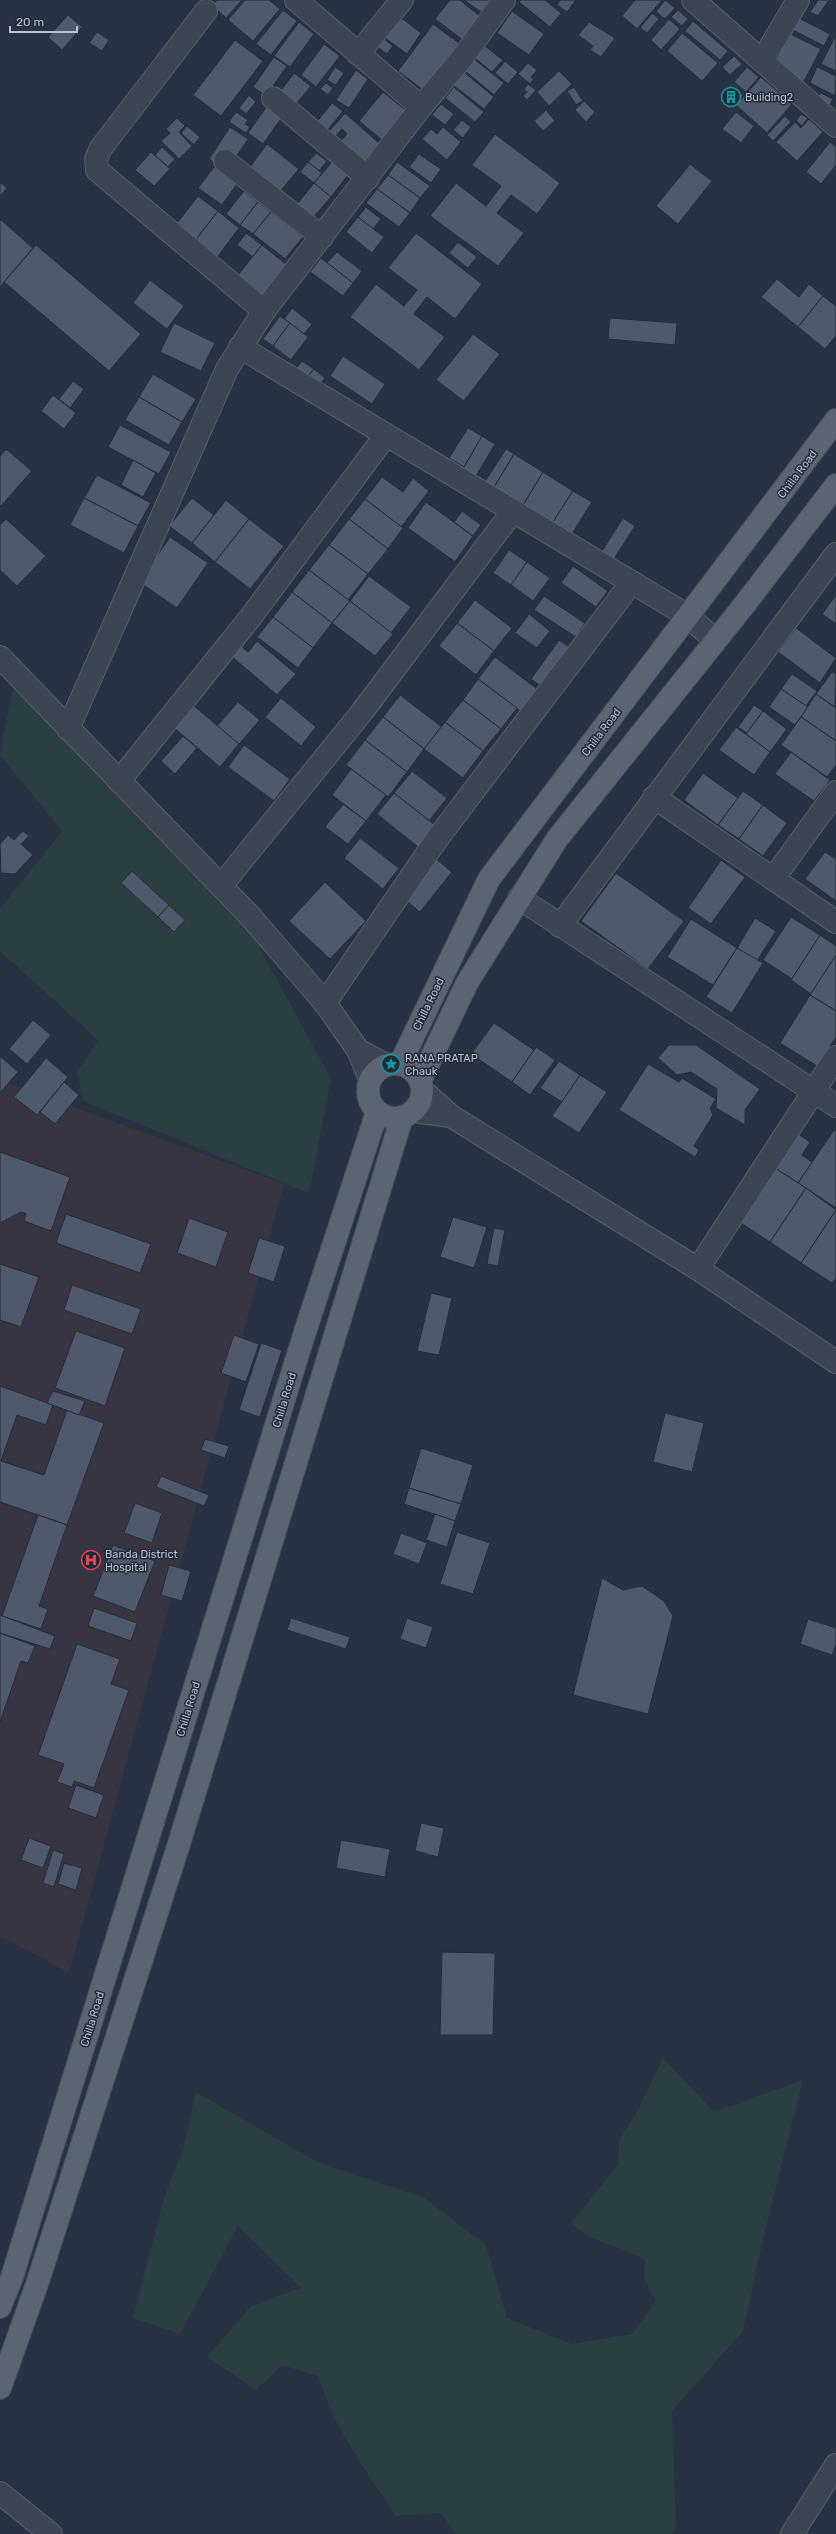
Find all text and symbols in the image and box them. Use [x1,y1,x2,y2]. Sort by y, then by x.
scale bar [10,8,77,34]
text: 20 m [16,15,44,29]
building icon: Building2 [720,86,742,108]
place label: Building2 [745,91,793,104]
street label: Chilla Road [775,448,820,501]
street label: Chilla Road [579,706,624,759]
street label: Chilla Road [410,976,447,1033]
place label: RANA PRATAP Chauk [405,1052,478,1078]
place icon: RANA PRATAP Chauk [380,1053,402,1075]
street label: Chilla Road [270,1371,299,1429]
place label: Banda District Hospital [105,1548,178,1574]
hospital icon: Banda District Hospital [80,1549,102,1571]
street label: Chilla Road [174,1680,203,1738]
street label: Chilla Road [78,1990,107,2048]

